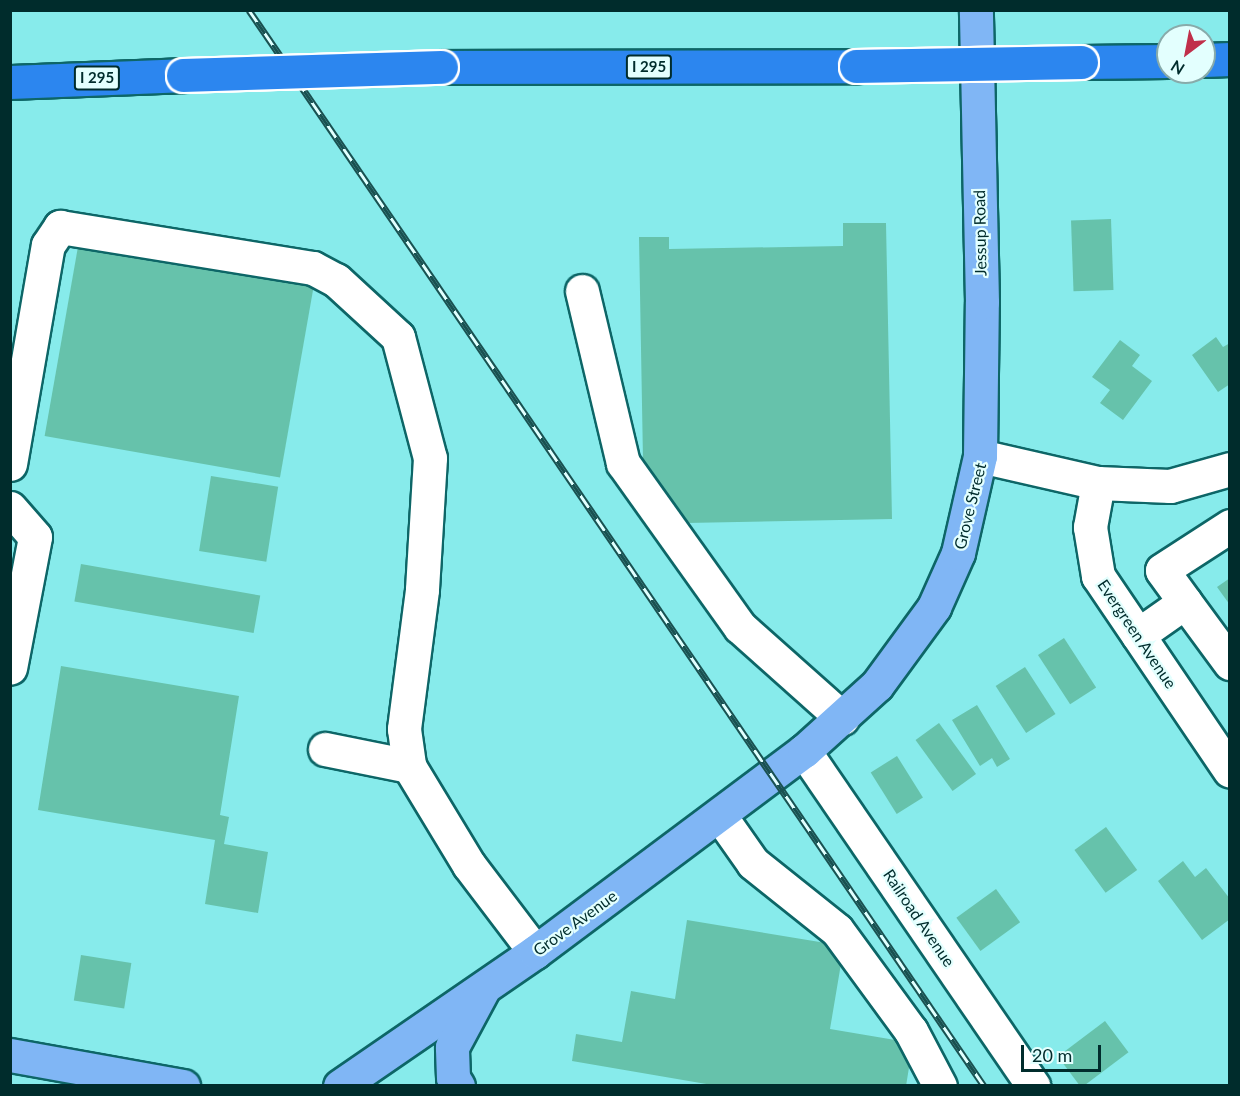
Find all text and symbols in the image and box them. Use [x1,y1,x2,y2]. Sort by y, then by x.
north arrow [1156,24,1216,84]
road number: I 295 [625,55,673,79]
text: N [1167,57,1188,79]
road number: I 295 [73,66,121,90]
street label: Jessup Road [970,190,990,276]
street label: Grove Street [950,461,990,551]
street label: Evergreen Avenue [1093,576,1181,692]
street label: Railroad Avenue [879,865,959,971]
street label: Grove Avenue [529,886,621,960]
scale bar [1024,1033,1104,1071]
text: 20 m [1032,1044,1072,1066]

